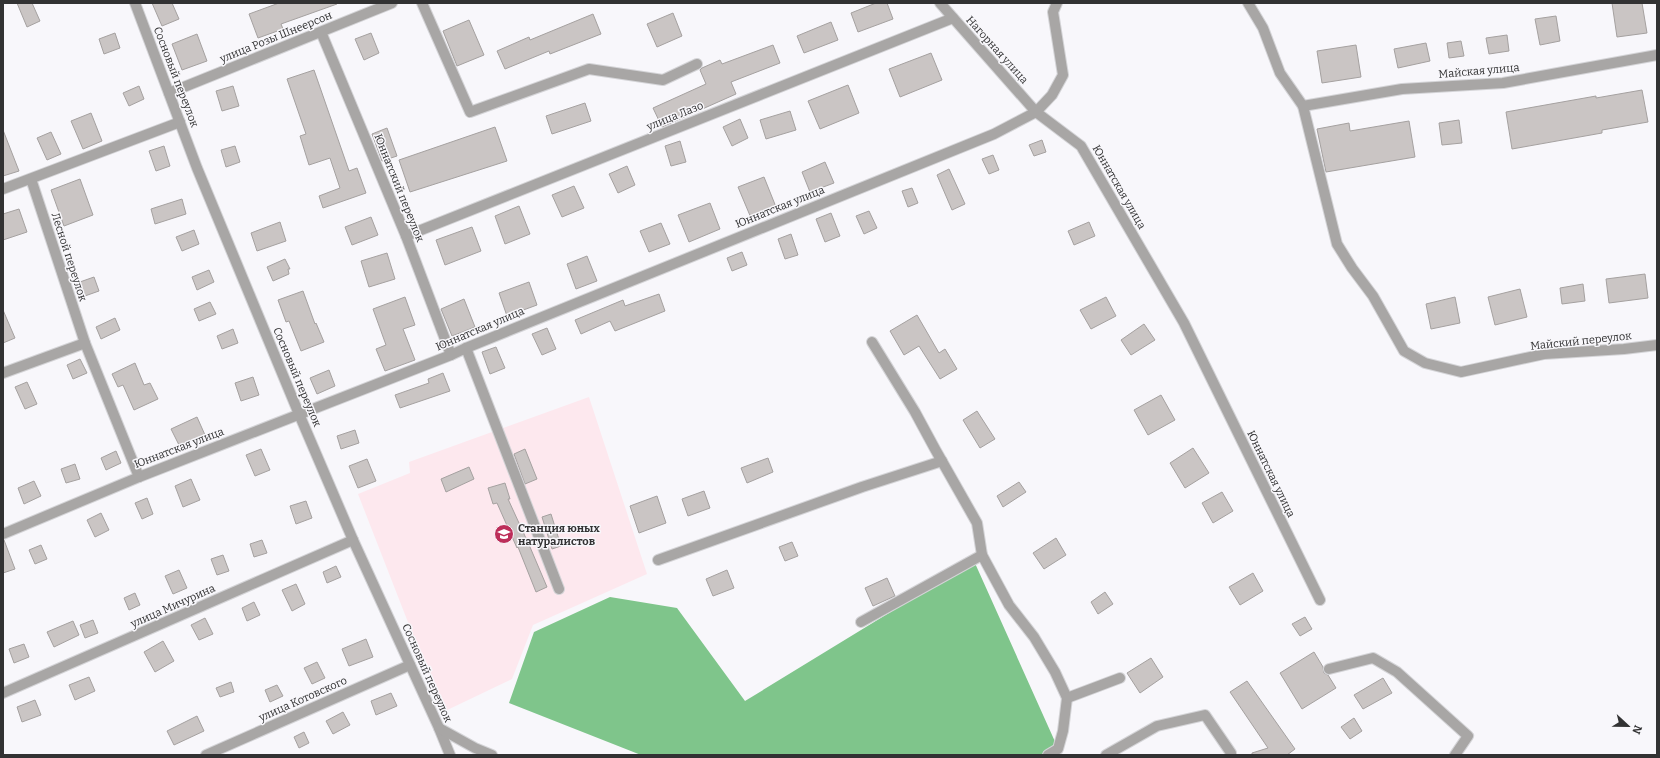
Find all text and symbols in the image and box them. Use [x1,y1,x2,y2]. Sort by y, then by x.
street label: улица Розы Шнеерсон [217,9,334,66]
street label: Нагорная улица [963,14,1031,86]
street label: Сосновый переулок [151,25,201,130]
street label: Майская улица [1438,61,1520,81]
street label: улица Лазо [644,99,705,134]
street label: Юннатский переулок [371,132,427,244]
street label: Юннатская улица [1090,143,1148,231]
street label: Юннатская улица [734,183,826,231]
street label: Лесной переулок [49,211,90,303]
street label: Юннатская улица [434,304,526,354]
street label: Сосновый переулок [270,325,324,429]
street label: Майский переулок [1530,329,1633,353]
street label: Юннатская улица [132,425,226,471]
street label: Юннатская улица [1244,428,1298,520]
place label: Станция юных натуралистов [518,522,600,548]
school or university icon: Станция юных натуралистов [493,523,515,545]
street label: улица Мичурина [128,582,217,631]
street label: Сосновый переулок [399,622,455,725]
street label: улица Котовского [256,674,349,725]
north arrow [1608,706,1648,746]
text: N [1629,723,1644,736]

